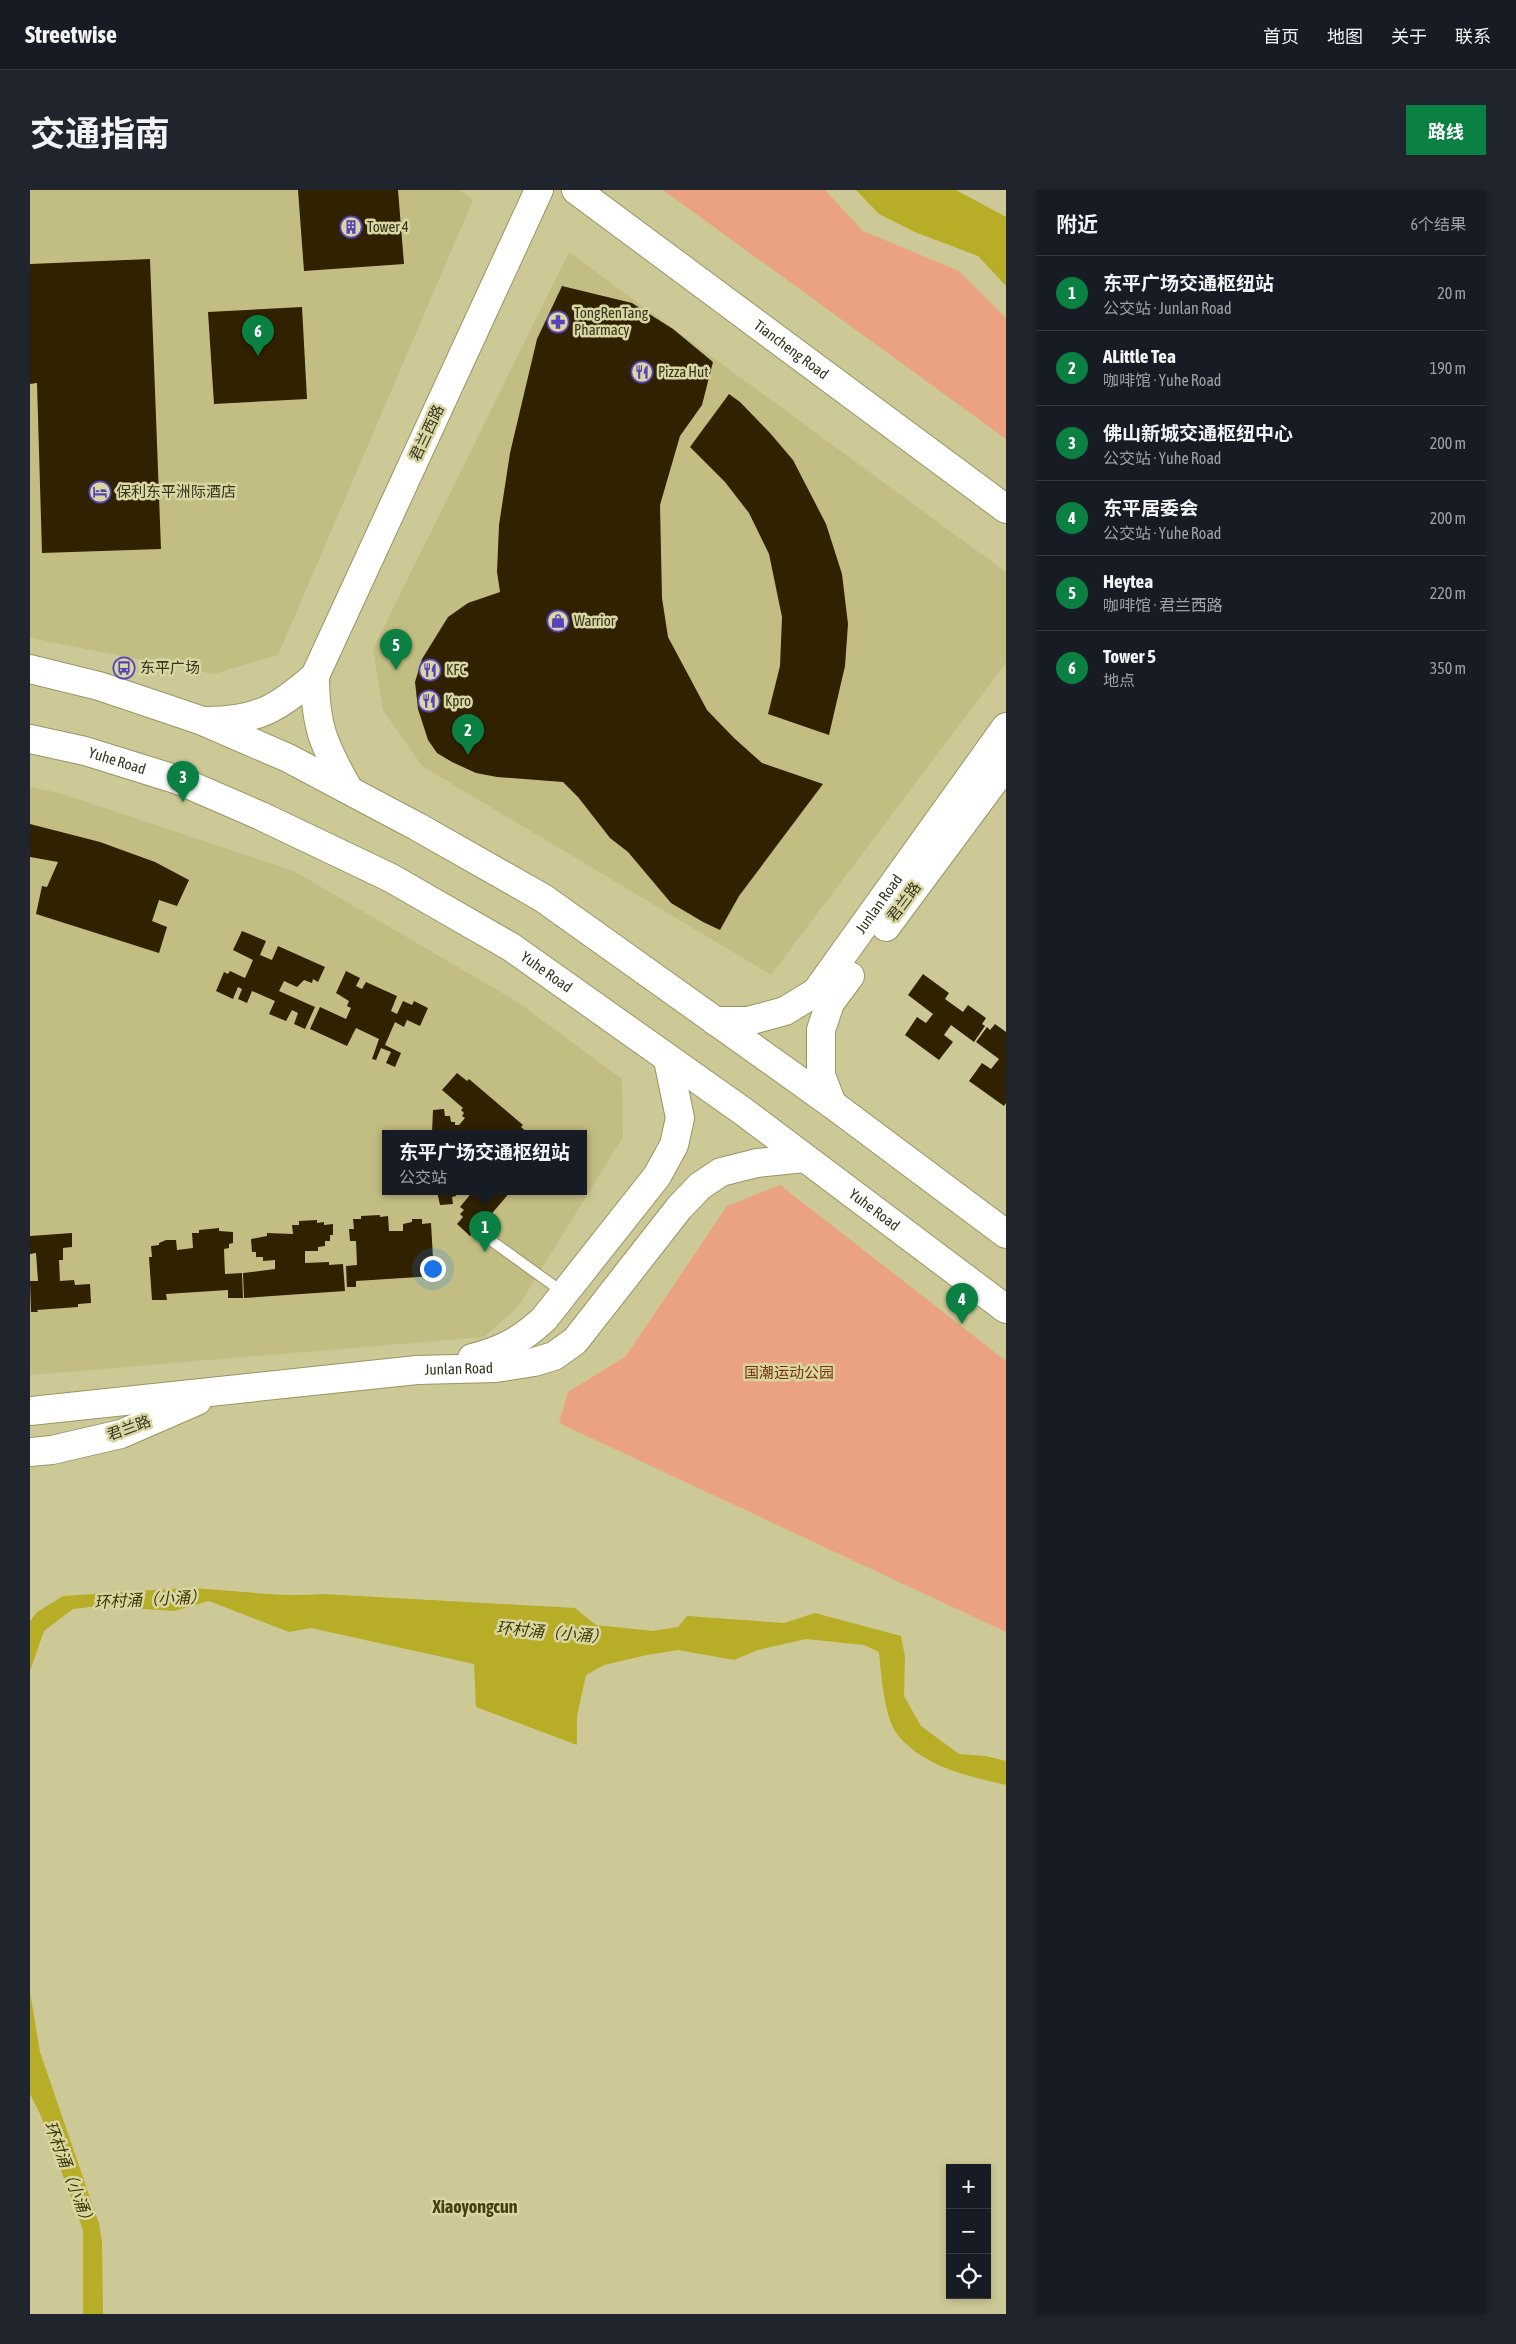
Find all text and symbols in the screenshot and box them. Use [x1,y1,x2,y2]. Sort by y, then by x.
text: Streetwise [25,21,117,48]
text: 首页 [1263,26,1299,47]
text: 地图 [1327,26,1363,47]
text: 关于 [1391,26,1427,47]
text: 联系 [1455,26,1491,47]
button: 路线 [1406,105,1486,155]
text: 交通指南 [30,113,170,153]
text: 附近 [1056,212,1098,236]
building icon: Tower 4 [339,215,363,239]
text: 6个结果 [1410,215,1466,233]
place label: Tower 4 [367,218,409,235]
text: 东平广场交通枢纽站 [1103,272,1274,294]
text: 1 [1068,284,1076,302]
text: 20 m [1437,284,1466,302]
text: 公交站 · Junlan Road [1103,299,1232,317]
place label: TongRenTang Pharmacy [574,304,649,338]
pharmacy icon: TongRenTang Pharmacy [546,310,570,334]
pin: 6 [242,315,274,356]
street label: Tiancheng Road [751,316,832,382]
text: ALittle Tea [1103,345,1176,367]
text: 2 [1068,359,1076,377]
text: 190 m [1430,359,1466,377]
restaurant icon: Pizza Hut [630,360,654,384]
place label: Pizza Hut [658,363,709,380]
text: 咖啡馆 · Yuhe Road [1103,371,1221,389]
street label: 君兰西路 [406,402,447,464]
text: 佛山新城交通枢纽中心 [1103,422,1293,444]
text: 3 [1068,434,1076,452]
text: 200 m [1430,434,1466,452]
text: 公交站 · Yuhe Road [1103,449,1221,467]
hotel icon: 保利东平洲际酒店 [88,480,112,504]
place label: 保利东平洲际酒店 [116,483,236,500]
text: 东平居委会 [1103,497,1198,519]
text: 4 [1068,509,1076,527]
text: 200 m [1430,509,1466,527]
text: 公交站 · Yuhe Road [1103,524,1221,542]
text: Heytea [1103,570,1153,592]
text: 5 [1068,584,1076,602]
text: 220 m [1430,584,1466,602]
text: 咖啡馆 · 君兰西路 [1103,596,1223,614]
shop icon: Warrior [546,609,570,633]
place label: Warrior [574,612,616,629]
pin: 5 [380,629,412,670]
text: Tower 5 [1103,645,1156,667]
bus stop icon: 东平广场 [112,656,136,680]
restaurant icon: KFC [418,658,442,682]
place label: 东平广场 [140,659,200,676]
text: 6 [1068,659,1076,677]
text: 350 m [1430,659,1466,677]
place label: KFC [446,661,466,678]
text: 地点 [1103,671,1135,689]
restaurant icon: Kpro [417,689,441,713]
place label: Kpro [445,692,471,709]
pin: 2 [452,714,484,755]
street label: Yuhe Road [87,744,148,777]
pin: 3 [167,761,199,802]
street label: Junlan Road [852,871,906,936]
street label: 君兰路 [883,879,924,925]
street label: Yuhe Road [518,948,576,996]
popup [382,1130,587,1195]
text: 东平广场交通枢纽站 [399,1141,570,1163]
text: 公交站 [399,1168,447,1186]
street label: Yuhe Road [846,1185,903,1234]
pin: 1 [469,1211,501,1252]
your location [420,1256,446,1282]
pin: 4 [946,1283,978,1324]
street label: Junlan Road [424,1359,493,1378]
park label: 国潮运动公园 [744,1364,834,1381]
street label: 君兰路 [105,1412,153,1443]
water label: 环村涌（小涌） [94,1587,206,1611]
water label: 环村涌（小涌） [495,1618,609,1646]
water label: 环村涌（小涌） [42,2118,98,2230]
map controls [946,2164,991,2299]
button: + [946,2164,991,2209]
district label: Xiaoyongcun [432,2196,518,2217]
button: − [946,2209,991,2254]
button: locate [946,2254,991,2299]

